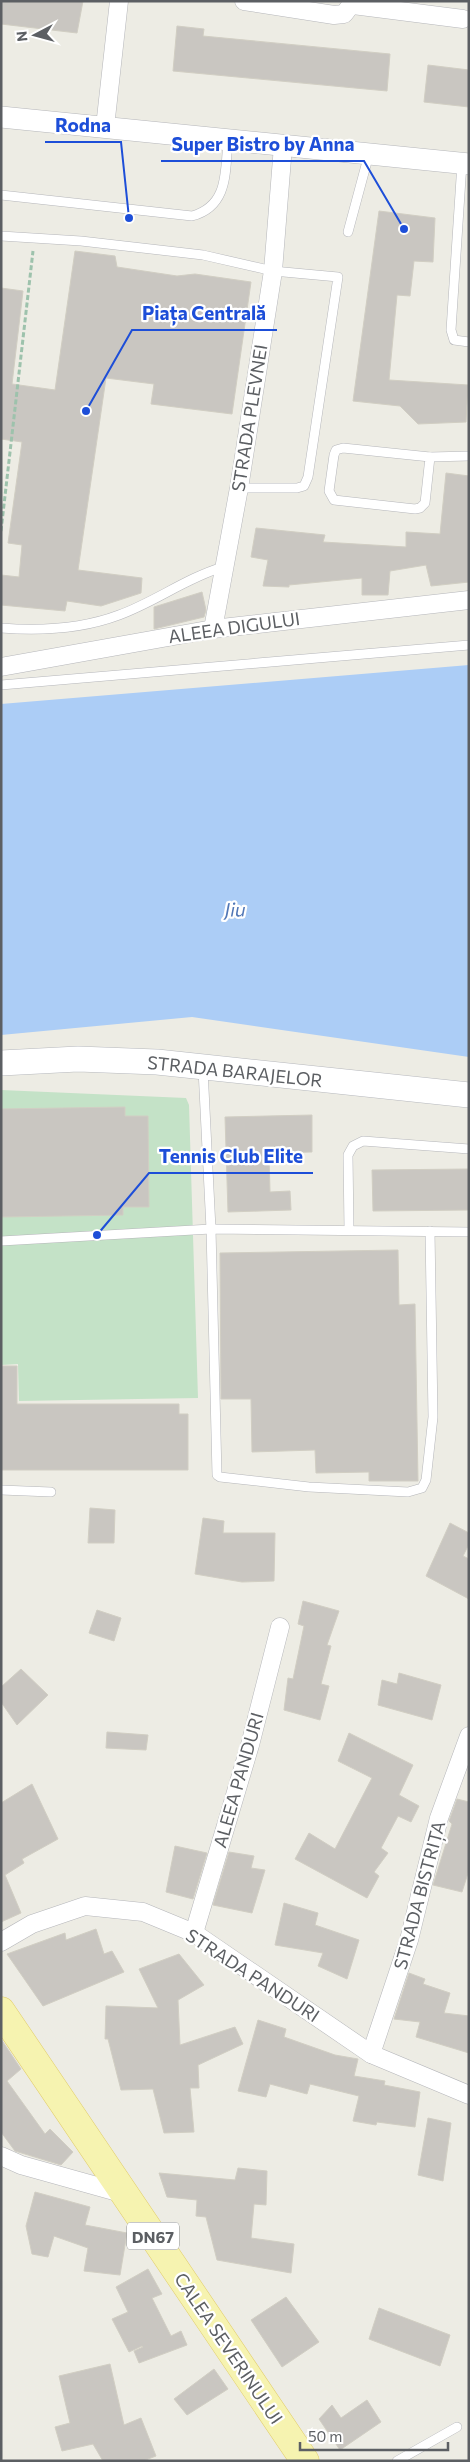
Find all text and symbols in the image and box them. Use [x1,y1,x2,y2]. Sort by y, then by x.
north arrow [10,10,60,60]
text: N [13,30,31,43]
callout: Rodna [45,108,121,142]
text: Rodna [55,113,111,136]
callout: Super Bistro by Anna [161,127,364,161]
text: Super Bistro by Anna [172,132,354,155]
callout: Piața Centrală [132,296,277,330]
text: Piața Centrală [142,301,266,326]
street label: STRADA PLEVNEI [226,343,272,493]
street label: ALEEA DIGULUI [167,607,301,647]
water label: Jiu [222,897,246,921]
street label: STRADA BARAJELOR [146,1051,324,1091]
callout: Tennis Club Elite [149,1139,313,1173]
text: Tennis Club Elite [159,1144,303,1167]
street label: ALEEA PANDURI [208,1710,268,1850]
street label: STRADA BISTRIȚA [389,1818,450,1972]
street label: STRADA PANDURI [182,1924,324,2026]
road number: DN67 [127,2222,179,2250]
street label: CALEA SEVERINULUI [170,2268,288,2428]
scale bar [300,2420,448,2452]
text: 50 m [308,2427,342,2445]

